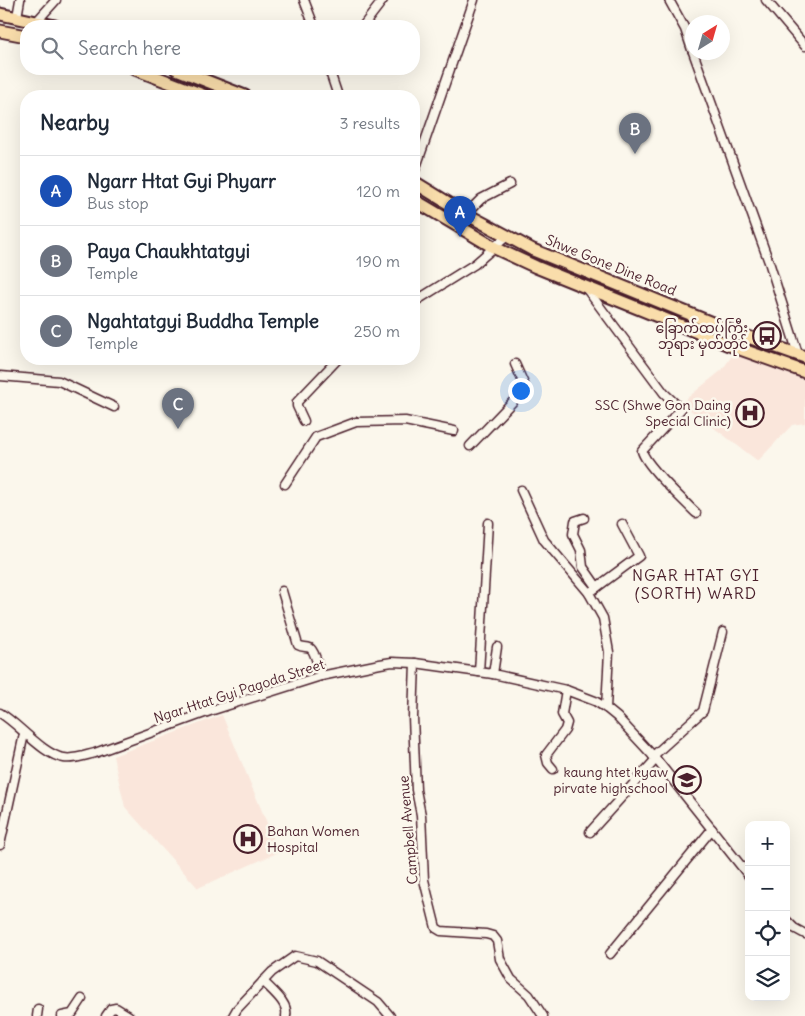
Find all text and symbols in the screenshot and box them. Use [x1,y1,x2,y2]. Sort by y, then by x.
north arrow [685,15,730,60]
search box [20,20,420,75]
icon: search [38,34,66,62]
text: Search here [78,36,181,60]
text: Nearby [40,109,110,136]
text: 3 results [340,113,400,133]
pin: B [619,113,651,154]
text: Ngarr Htat Gyi Phyarr [87,169,276,193]
text: A [51,181,61,201]
text: 120 m [357,181,400,201]
text: Bus stop [87,193,149,213]
pin: A [444,196,476,237]
street label: Shwe Gone Dine Road [543,231,679,299]
text: Paya Chaukhtatgyi [87,239,250,263]
text: B [51,251,61,271]
text: 190 m [356,251,400,271]
text: Temple [87,263,138,283]
text: Ngahtatgyi Buddha Temple [87,309,319,333]
place label: ခြောက်ထပ်ကြီး ဘုရား မှတ်တိုင် [656,318,748,356]
text: C [51,321,61,341]
text: 250 m [354,321,400,341]
bus stop icon: ခြောက်ထပ်ကြီး ဘုရား မှတ်တိုင် [752,321,782,351]
text: Temple [87,333,138,353]
your location [508,378,534,404]
pin: C [162,388,194,429]
place label: SSC (Shwe Gon Daing Special Clinic) [595,396,731,430]
hospital icon: SSC (Shwe Gon Daing Special Clinic) [735,398,765,428]
district label: NGAR HTAT GYI (SORTH) WARD [632,565,760,603]
street label: Ngar Htat Gyi Pagoda Street [151,655,327,727]
place label: kaung htet kyaw pirvate highschool [553,763,668,797]
school or university icon: kaung htet kyaw pirvate highschool [672,765,702,795]
street label: Campbell Avenue [394,775,422,885]
map controls [745,821,790,1001]
button: + [745,821,790,866]
place label: Bahan Women Hospital [267,822,360,856]
hospital icon: Bahan Women Hospital [233,824,263,854]
button: − [745,866,790,911]
button: locate [745,911,790,956]
button: layers [745,956,790,1001]

